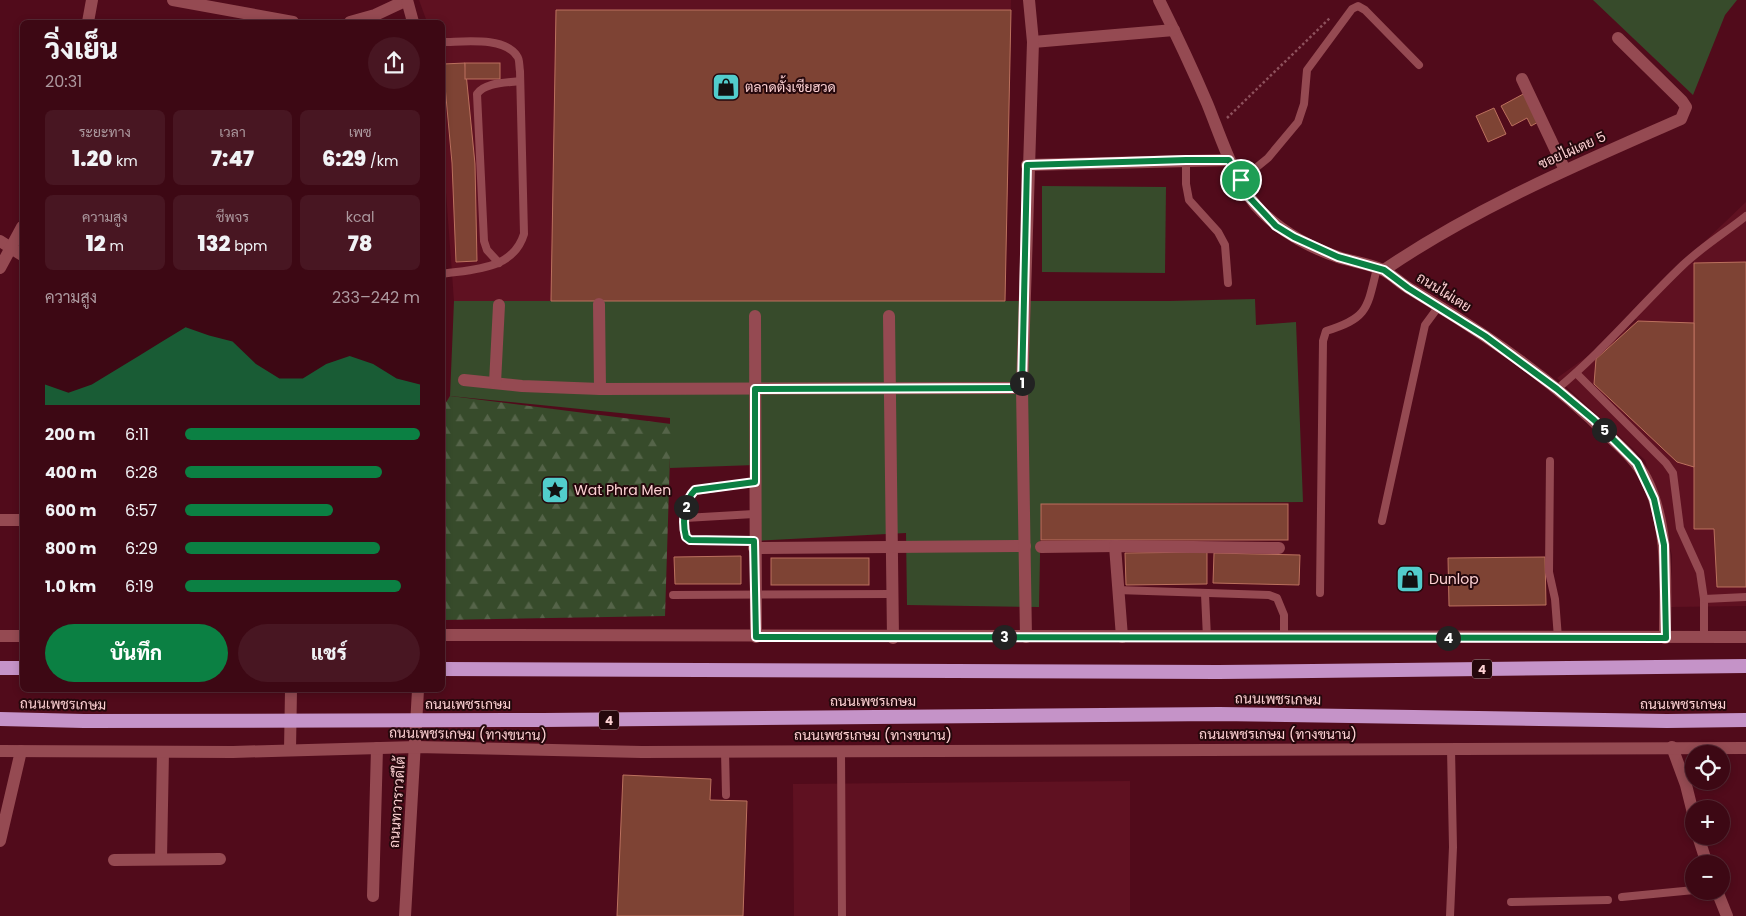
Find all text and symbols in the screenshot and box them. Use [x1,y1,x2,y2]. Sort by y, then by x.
text: วิ่งเย็น [45,30,118,69]
button: share [368,37,420,89]
text: 20:31 [45,70,82,93]
shop icon: ตลาดตั้งเซียฮวด [711,72,741,102]
place label: ตลาดตั้งเซียฮวด [745,75,836,97]
text: ระยะทาง [79,122,131,142]
text: เวลา [219,122,246,142]
text: เพซ [349,122,372,142]
street label: ซอยไผ่เตย 5 [1535,126,1609,174]
text: 1.20 [72,144,112,173]
text: 7:47 [211,144,254,173]
text: 6:29 [322,144,366,173]
text: km [112,151,138,171]
text: /km [366,151,398,171]
pin [1220,159,1262,201]
icon: arrive [1227,166,1255,194]
text: ความสูง [82,207,128,227]
text: ชีพจร [216,207,249,227]
text: kcal [346,207,374,227]
text: 12 [86,229,106,258]
text: 132 [198,229,230,258]
text: 78 [348,229,373,258]
text: m [106,236,124,256]
text: bpm [230,236,267,256]
street label: ถนนไผ่เตย [1413,267,1475,317]
text: ความสูง [45,286,97,309]
text: 233–242 m [332,286,420,309]
pin: 1 [1010,370,1034,396]
text: 1 [1020,373,1025,393]
pin: 5 [1592,418,1616,442]
text: 5 [1600,420,1609,440]
text: 200 m [45,423,95,446]
text: 6:11 [125,423,149,446]
text: 400 m [45,461,97,484]
text: 6:28 [125,461,158,484]
place icon: Wat Phra Men [540,475,570,505]
place label: Wat Phra Men [574,480,671,500]
pin: 2 [674,494,698,520]
text: 2 [683,497,691,517]
text: 600 m [45,499,96,522]
text: 6:57 [125,499,157,522]
text: 800 m [45,537,97,560]
text: 6:29 [125,537,158,560]
shop icon: Dunlop [1395,564,1425,594]
place label: Dunlop [1429,569,1479,589]
text: 1.0 km [45,575,96,598]
text: 6:19 [125,575,154,598]
button: บันทึก [45,624,228,682]
button: แชร์ [238,624,420,682]
pin: 3 [992,624,1016,650]
pin: 4 [1436,626,1460,650]
text: 3 [1000,627,1009,647]
text: 4 [1444,628,1453,648]
road number: 4 [1472,660,1492,679]
street label: ถนนเพชรเกษม [1235,688,1321,710]
street label: ถนนเพชรเกษม [830,691,916,711]
street label: ถนนเพชรเกษม [20,693,106,715]
street label: ถนนเพชรเกษม [425,694,511,714]
street label: ถนนเพชรเกษม [1640,694,1726,714]
road number: 4 [599,710,619,730]
street label: ถนนเพชรเกษม (ทางขนาน) [389,723,547,745]
street label: ถนนเพชรเกษม (ทางขนาน) [1199,724,1357,744]
street label: ถนนเพชรเกษม (ทางขนาน) [794,725,952,745]
map controls [1685,745,1730,900]
button: locate [1685,745,1730,790]
street label: ถนนทวาราวดีใต้ [384,755,410,849]
button: + [1685,800,1730,845]
button: − [1685,855,1730,900]

